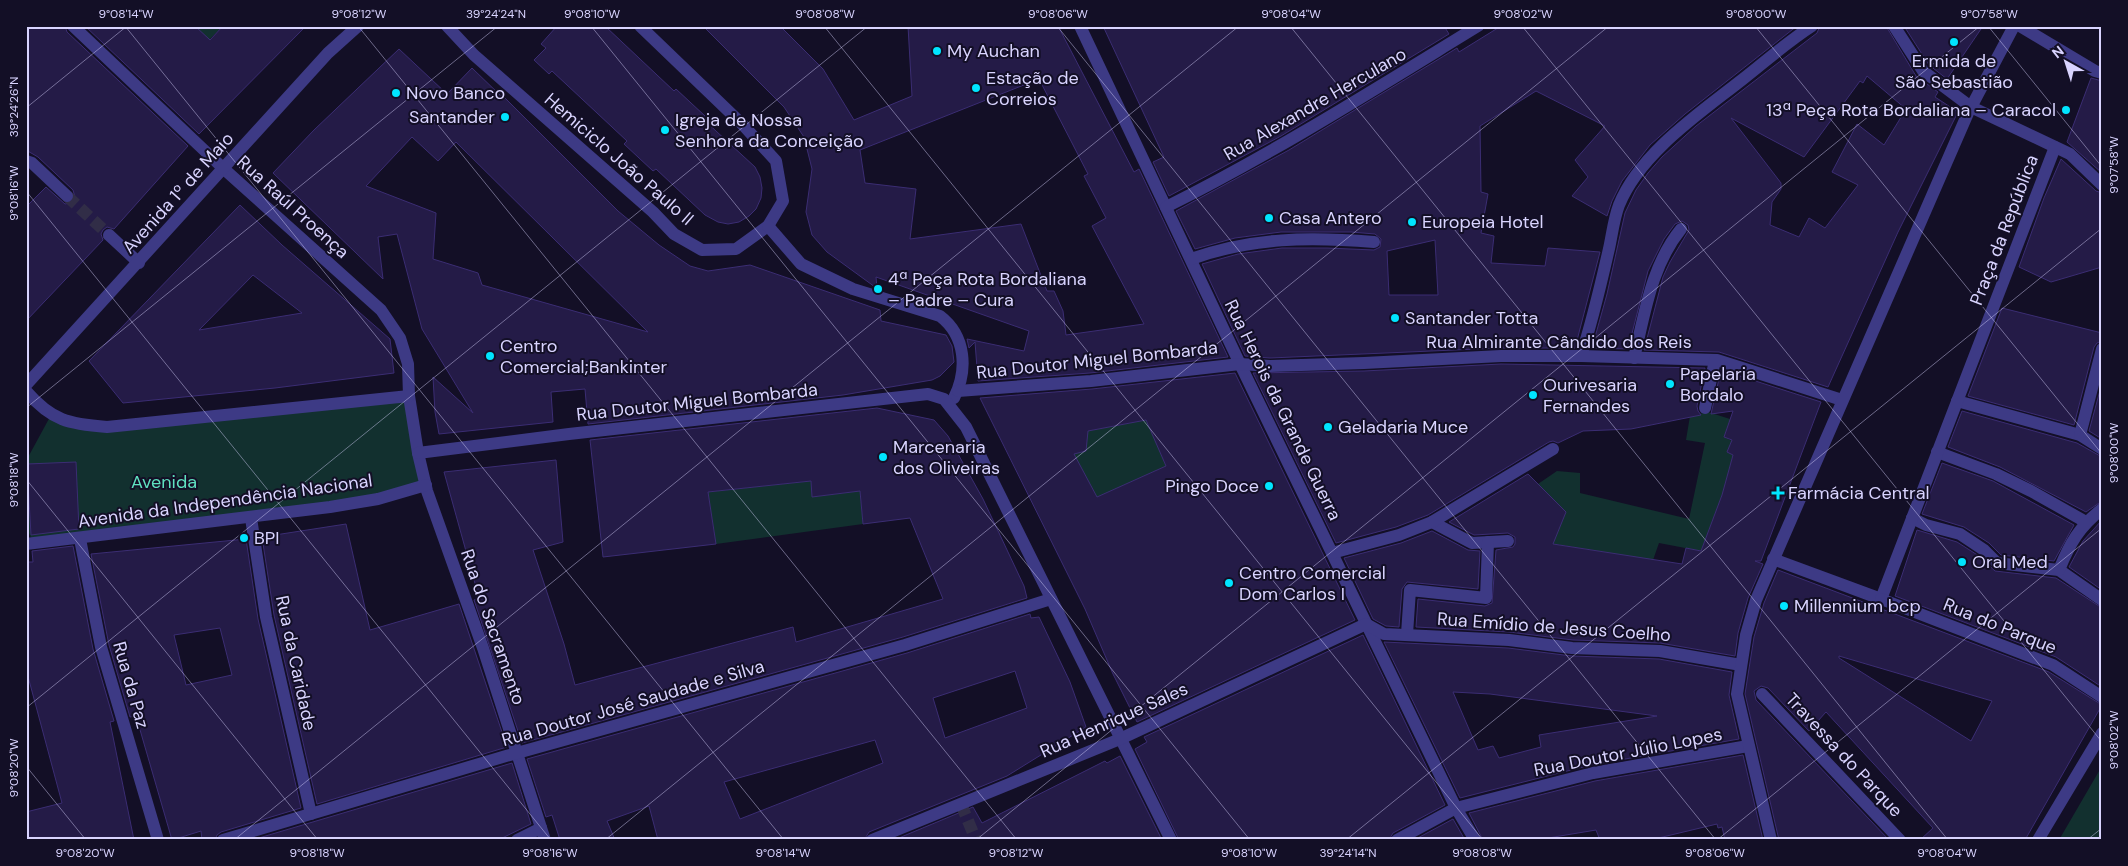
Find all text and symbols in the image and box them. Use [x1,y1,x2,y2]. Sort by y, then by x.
text: 9°08'14"W [98,6,154,22]
text: 9°08'12"W [332,6,387,22]
text: 39°24'24"N [466,6,526,22]
text: 9°08'10"W [564,6,620,22]
text: 9°08'08"W [795,6,855,22]
text: 9°08'06"W [1028,6,1088,22]
text: 9°08'04"W [1261,6,1321,22]
text: 9°08'02"W [1493,6,1553,22]
text: 9°08'00"W [1726,6,1787,22]
text: 9°07'58"W [1960,6,2018,22]
marker: Ermida de São Sebastião [1948,36,1960,48]
north arrow [2040,38,2090,88]
place label: My Auchan [947,39,1040,63]
street label: Rua Alexandre Herculano [1219,42,1411,166]
text: N [2048,42,2067,62]
marker: My Auchan [931,45,943,57]
place label: Ermida de São Sebastião [1895,49,2013,94]
place label: Estação de Correios [986,66,1079,111]
text: 39°24'26"N [6,77,22,137]
place label: Novo Banco [406,81,505,105]
marker: Estação de Correios [970,82,982,94]
marker: Novo Banco [390,87,402,99]
street label: Hemiciclo João Paulo II [539,88,699,230]
place label: 13ª Peça Rota Bordaliana – Caracol [1766,98,2056,122]
marker: 13ª Peça Rota Bordaliana – Caracol [2060,104,2072,116]
place label: Santander [409,105,495,129]
place label: Igreja de Nossa Senhora da Conceição [675,108,864,153]
marker: Santander [499,111,511,123]
marker: Igreja de Nossa Senhora da Conceição [659,124,671,136]
street label: Avenida 1º de Maio [117,127,239,259]
text: 9°07'58"W [2106,136,2122,194]
street label: Rua Raúl Proença [232,150,354,264]
street label: Praça da República [1964,151,2044,309]
text: 9°08'16"W [6,165,22,221]
place label: Casa Antero [1279,206,1382,230]
place label: Europeia Hotel [1422,210,1543,234]
marker: Casa Antero [1263,212,1275,224]
marker: Europeia Hotel [1406,216,1418,228]
place label: 4ª Peça Rota Bordaliana – Padre – Cura [888,267,1087,312]
marker: 4ª Peça Rota Bordaliana – Padre – Cura [872,283,884,295]
street label: Rua Herois da Grande Guerra [1219,295,1347,525]
place label: Santander Totta [1405,306,1538,330]
marker: Santander Totta [1389,312,1401,324]
street label: Rua Almirante Cândido dos Reis [1426,330,1692,354]
place label: Centro Comercial;Bankinter [500,334,667,379]
street label: Rua Doutor Miguel Bombarda [975,335,1219,385]
marker: Centro Comercial;Bankinter [484,350,496,362]
place label: Papelaria Bordalo [1680,362,1756,407]
place label: Ourivesaria Fernandes [1543,373,1637,418]
street label: Rua Doutor Miguel Bombarda [575,377,819,427]
marker: Papelaria Bordalo [1664,378,1676,390]
marker: Ourivesaria Fernandes [1527,389,1539,401]
place label: Geladaria Muce [1338,415,1468,439]
marker: Geladaria Muce [1322,421,1334,433]
text: 9°08'00"W [2106,422,2122,483]
place label: Marcenaria dos Oliveiras [893,435,1000,480]
marker: Marcenaria dos Oliveiras [877,451,889,463]
text: 9°08'18"W [6,452,22,508]
street label: Avenida da Independência Nacional [76,468,374,534]
park label: Avenida [131,470,197,494]
place label: Pingo Doce [1165,474,1259,498]
marker: Pingo Doce [1263,480,1275,492]
place label: Farmácia Central [1788,481,1929,505]
marker: Farmácia Central [1772,487,1784,499]
place label: BPI [254,526,280,550]
marker: BPI [238,532,250,544]
street label: Rua do Sacramento [455,546,531,708]
place label: Oral Med [1972,550,2048,574]
marker: Oral Med [1956,556,1968,568]
place label: Centro Comercial Dom Carlos I [1239,561,1386,606]
marker: Centro Comercial Dom Carlos I [1223,577,1235,589]
street label: Rua do Parque [1940,592,2060,660]
street label: Rua da Caridade [270,593,322,733]
place label: Millennium bcp [1794,594,1921,618]
marker: Millennium bcp [1778,600,1790,612]
street label: Rua Emídio de Jesus Coelho [1436,607,1672,647]
street label: Rua da Paz [107,639,155,731]
street label: Rua Doutor José Saudade e Silva [499,654,767,752]
street label: Rua Henrique Sales [1036,677,1192,763]
street label: Travessa do Parque [1780,688,1908,822]
text: 9°08'02"W [2106,710,2122,770]
street label: Rua Doutor Júlio Lopes [1532,722,1724,782]
text: 9°08'20"W [6,738,22,798]
text: 9°08'20"W [55,845,115,861]
text: 9°08'18"W [289,845,345,861]
text: 9°08'16"W [522,845,578,861]
text: 9°08'14"W [755,845,811,861]
text: 9°08'12"W [989,845,1044,861]
text: 9°08'10"W [1221,845,1277,861]
text: 39°24'14"N [1319,845,1377,861]
text: 9°08'08"W [1452,845,1512,861]
text: 9°08'06"W [1685,845,1745,861]
text: 9°08'04"W [1917,845,1977,861]

